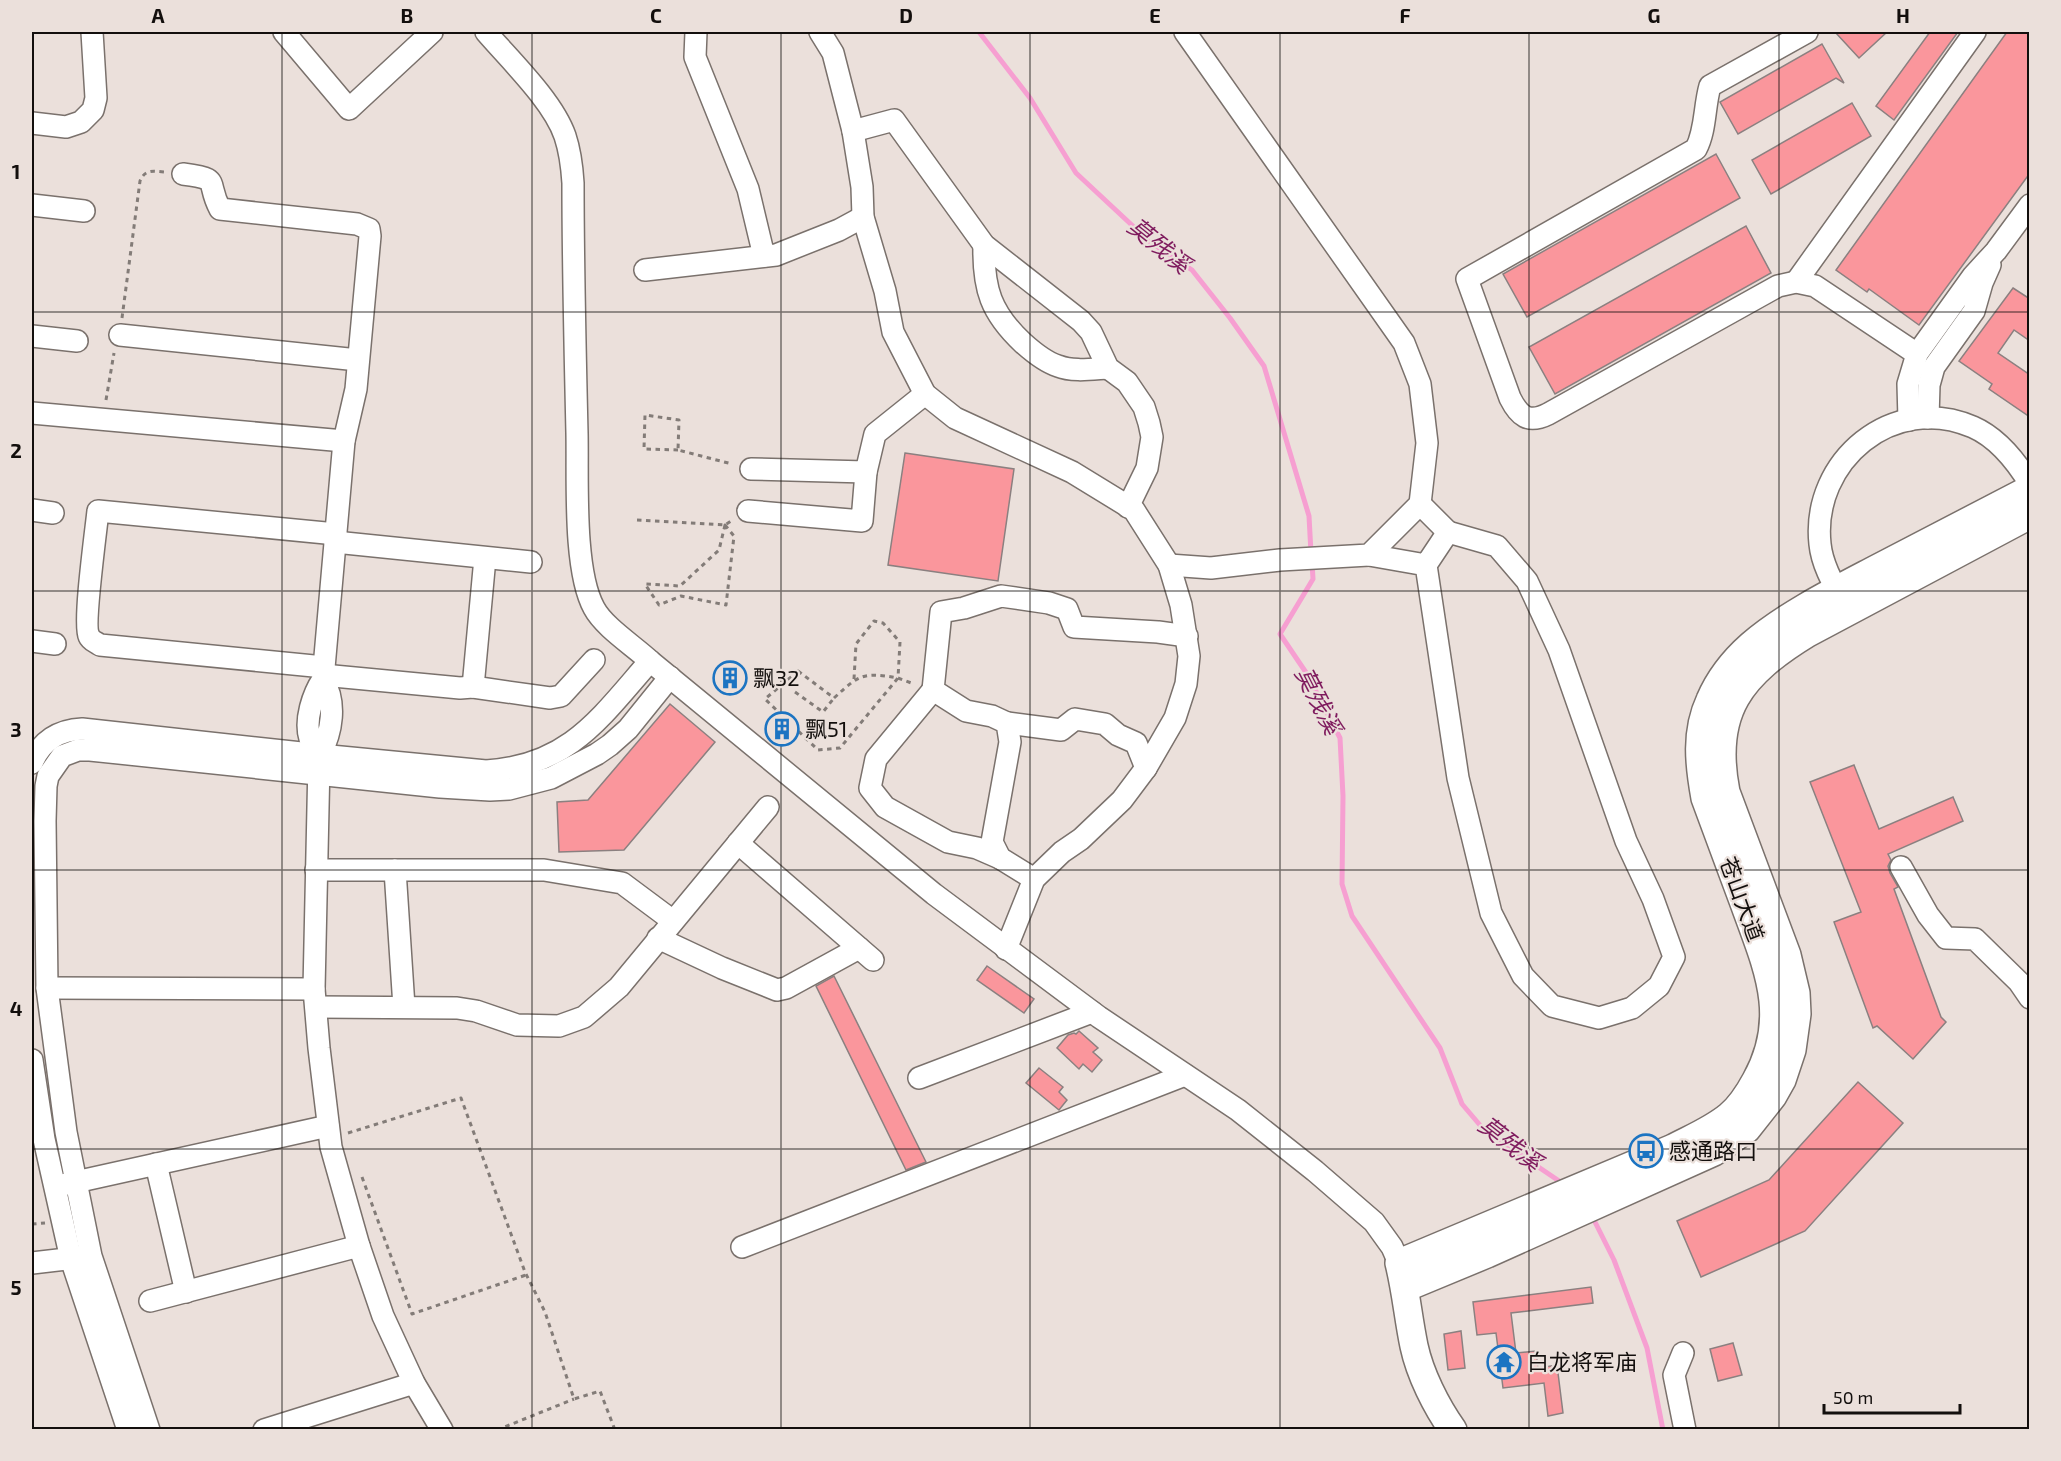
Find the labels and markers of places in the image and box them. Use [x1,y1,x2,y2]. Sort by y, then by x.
building icon: 飘32 [712,660,748,696]
place label: 飘32 [753,664,800,690]
building icon: 飘51 [764,711,800,747]
place label: 飘51 [805,715,848,741]
bus stop icon: 感通路口 [1628,1133,1664,1169]
place label: 感通路口 [1669,1137,1757,1163]
temple icon: 白龙将军庙 [1486,1344,1522,1380]
place label: 白龙将军庙 [1527,1348,1637,1374]

